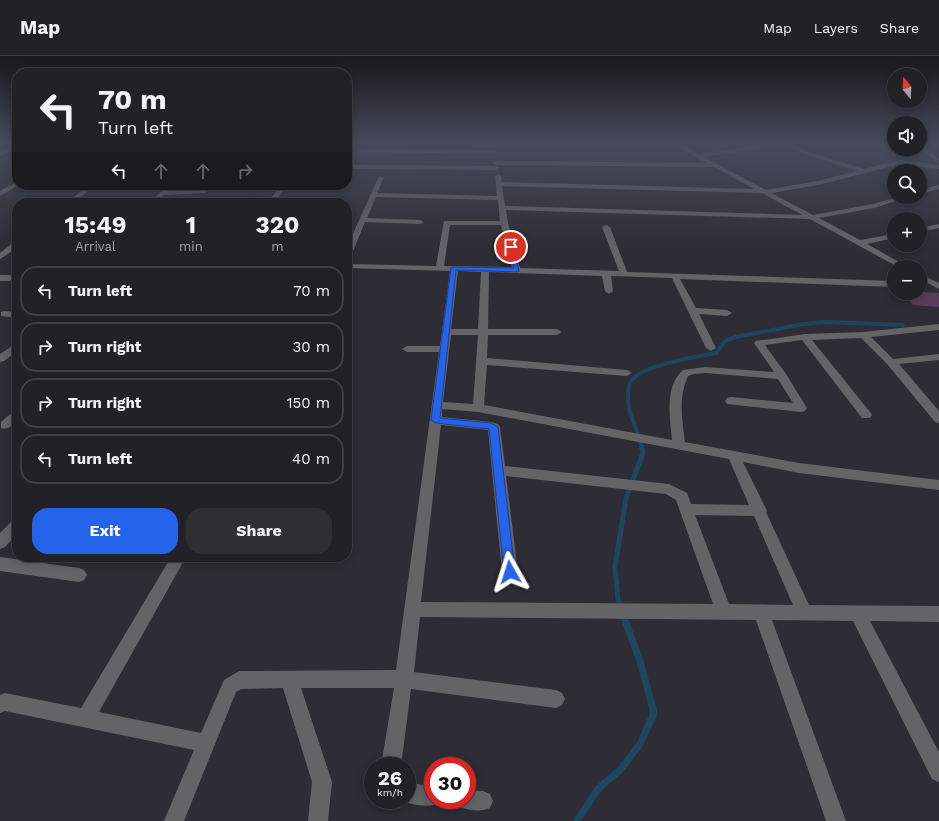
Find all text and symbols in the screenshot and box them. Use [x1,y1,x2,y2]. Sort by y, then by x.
text: Map [20,16,60,39]
text: Map [763,20,792,36]
text: Layers [814,20,858,36]
text: Share [880,20,919,36]
north arrow [887,68,927,108]
map controls [887,68,927,300]
text: 70 m [98,83,167,116]
icon: left [32,84,84,136]
button: sound [887,116,927,156]
text: Turn left [98,117,173,138]
icon: left [108,160,130,182]
icon: ahead [150,160,172,182]
icon: ahead [192,160,214,182]
icon: right [234,160,256,182]
button: search [887,164,927,204]
text: 15:49 [65,211,126,239]
text: 1 [186,211,196,239]
text: 320 [255,211,299,239]
button: + [887,212,927,252]
pin [494,230,528,264]
icon: arrive [500,236,522,258]
text: Arrival [75,239,116,254]
text: min [179,239,203,254]
text: m [271,239,284,254]
button: − [887,260,927,300]
icon: left [34,280,56,302]
text: Turn left [68,282,132,300]
text: 70 m [293,282,330,300]
icon: right [34,336,56,358]
text: Turn right [68,338,141,356]
text: 30 m [293,338,330,356]
icon: right [34,392,56,414]
text: Turn right [68,394,141,412]
text: 150 m [287,394,330,412]
icon: left [34,448,56,470]
text: Turn left [68,450,132,468]
text: 40 m [292,450,330,468]
button: Exit [32,508,178,554]
button: Share [186,508,332,554]
position arrow [489,551,531,593]
speed limit sign: 30 [424,757,476,809]
text: 26 [378,766,402,790]
text: km/h [377,787,403,798]

